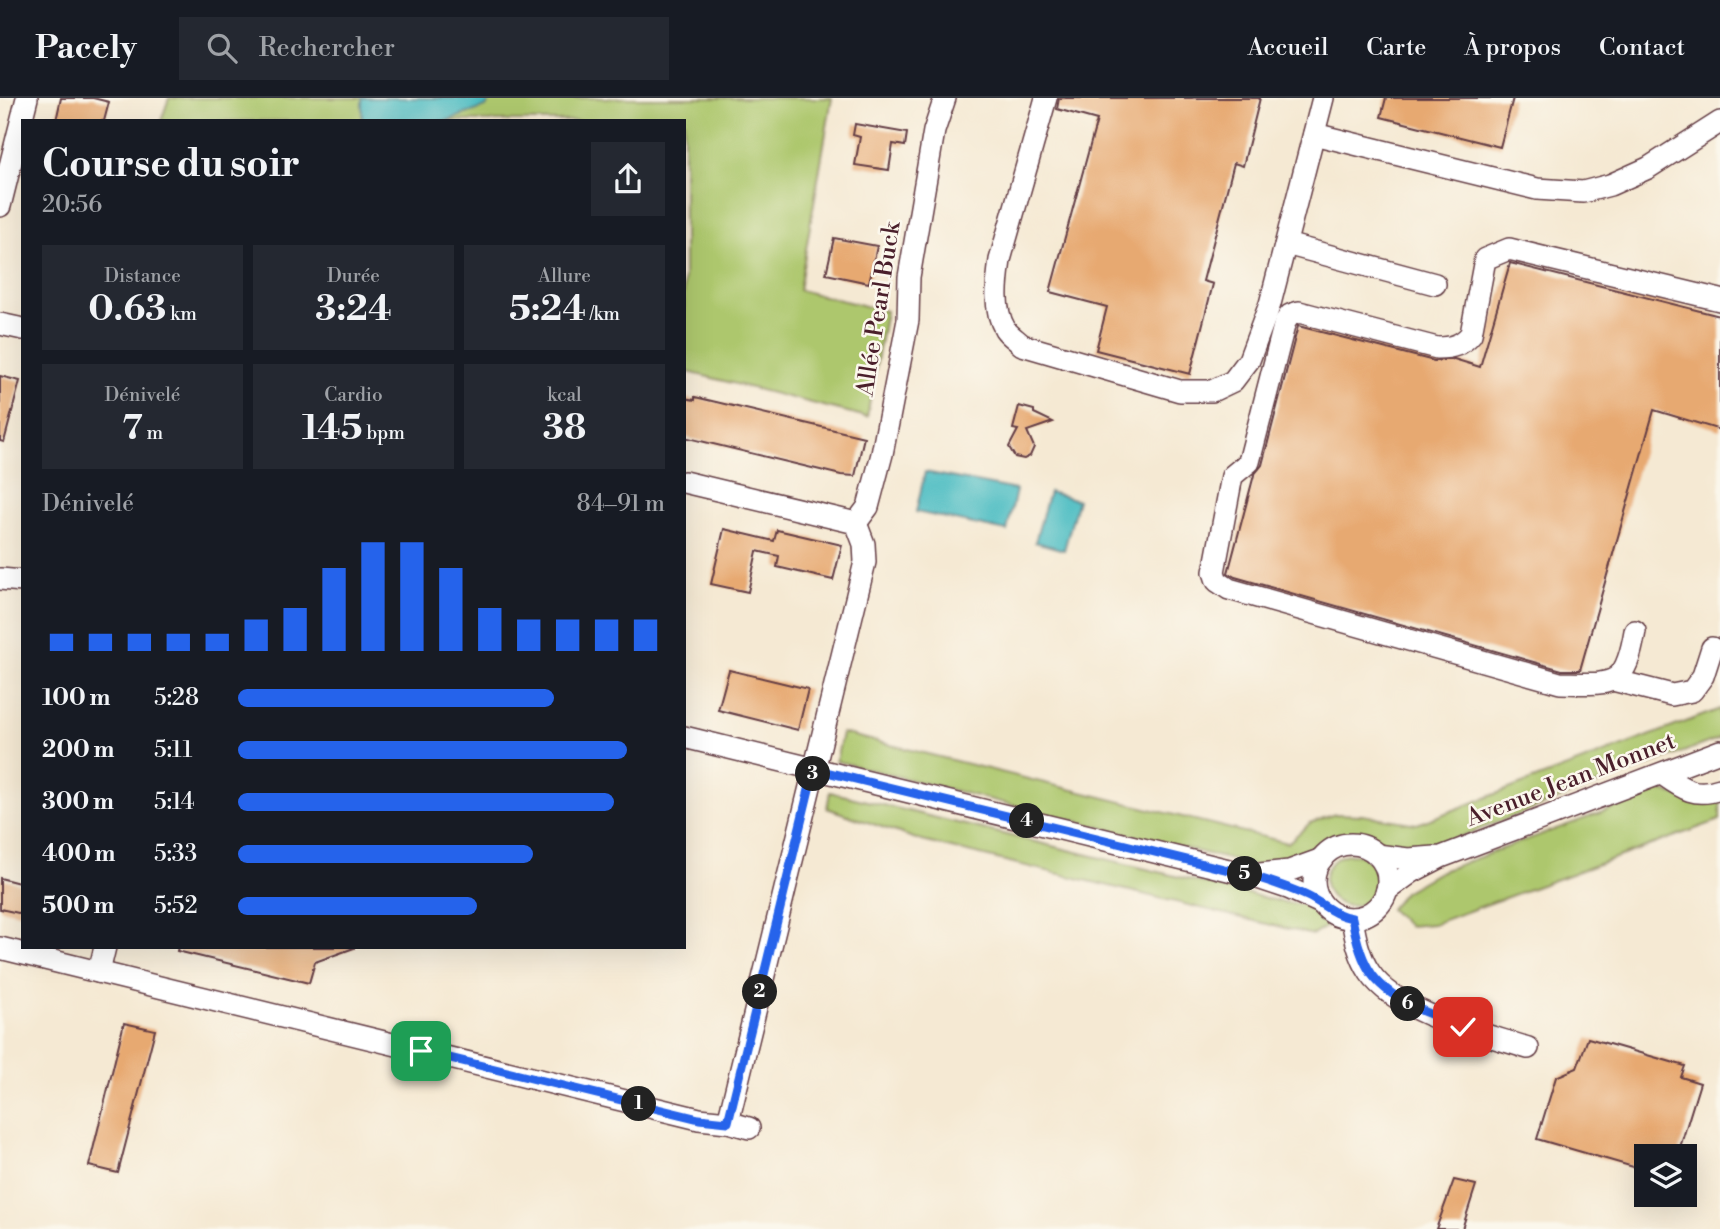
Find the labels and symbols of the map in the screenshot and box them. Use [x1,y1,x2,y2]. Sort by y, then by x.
street label: Allée Pearl Buck [850,218,908,399]
street label: Avenue Jean Monnet [1461,726,1680,834]
pin: 3 [796,756,830,792]
pin: 4 [1010,804,1044,838]
pin: 5 [1228,856,1262,892]
pin: 2 [742,974,778,1010]
pin: 6 [1390,986,1426,1021]
pin [1433,997,1493,1057]
pin [391,1021,451,1081]
pin: 1 [622,1086,656,1122]

